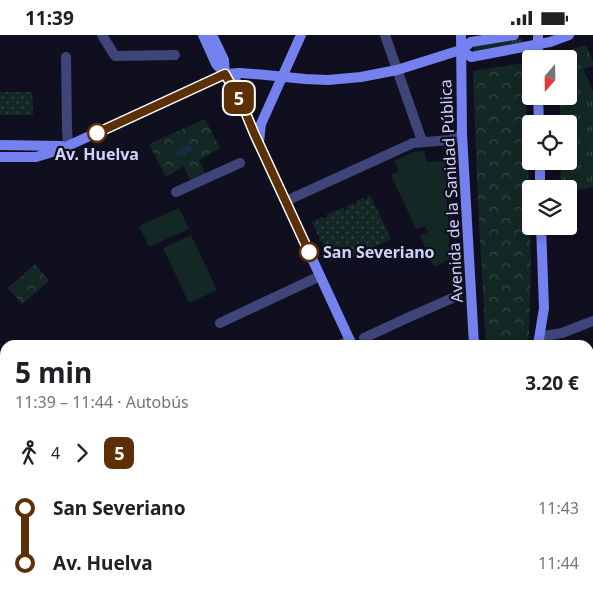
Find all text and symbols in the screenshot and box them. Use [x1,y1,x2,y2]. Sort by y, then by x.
text: 11:39 [25,5,74,31]
north arrow [522,50,578,105]
map controls [522,50,577,235]
street label: Avenida de la Sanidad Pública [434,79,468,303]
line badge: 5 [223,82,255,114]
text: 5 [234,86,244,110]
button: locate [522,115,577,170]
marker: Av. Huelva [87,123,107,143]
place label: Av. Huelva [55,143,139,165]
button: layers [522,180,577,235]
place label: San Severiano [323,241,435,263]
marker: San Severiano [299,242,319,262]
text: 5 min [15,353,92,391]
text: 3.20 € [525,370,579,396]
text: 11:39 – 11:44 · Autobús [15,391,189,413]
icon: walk [15,439,43,467]
icon: forward [68,439,96,467]
text: 5 [114,441,124,465]
text: 4 [51,442,60,464]
text: San Severiano [53,495,186,521]
text: 11:43 [538,497,579,519]
text: Av. Huelva [53,550,153,576]
text: 11:44 [538,552,579,574]

